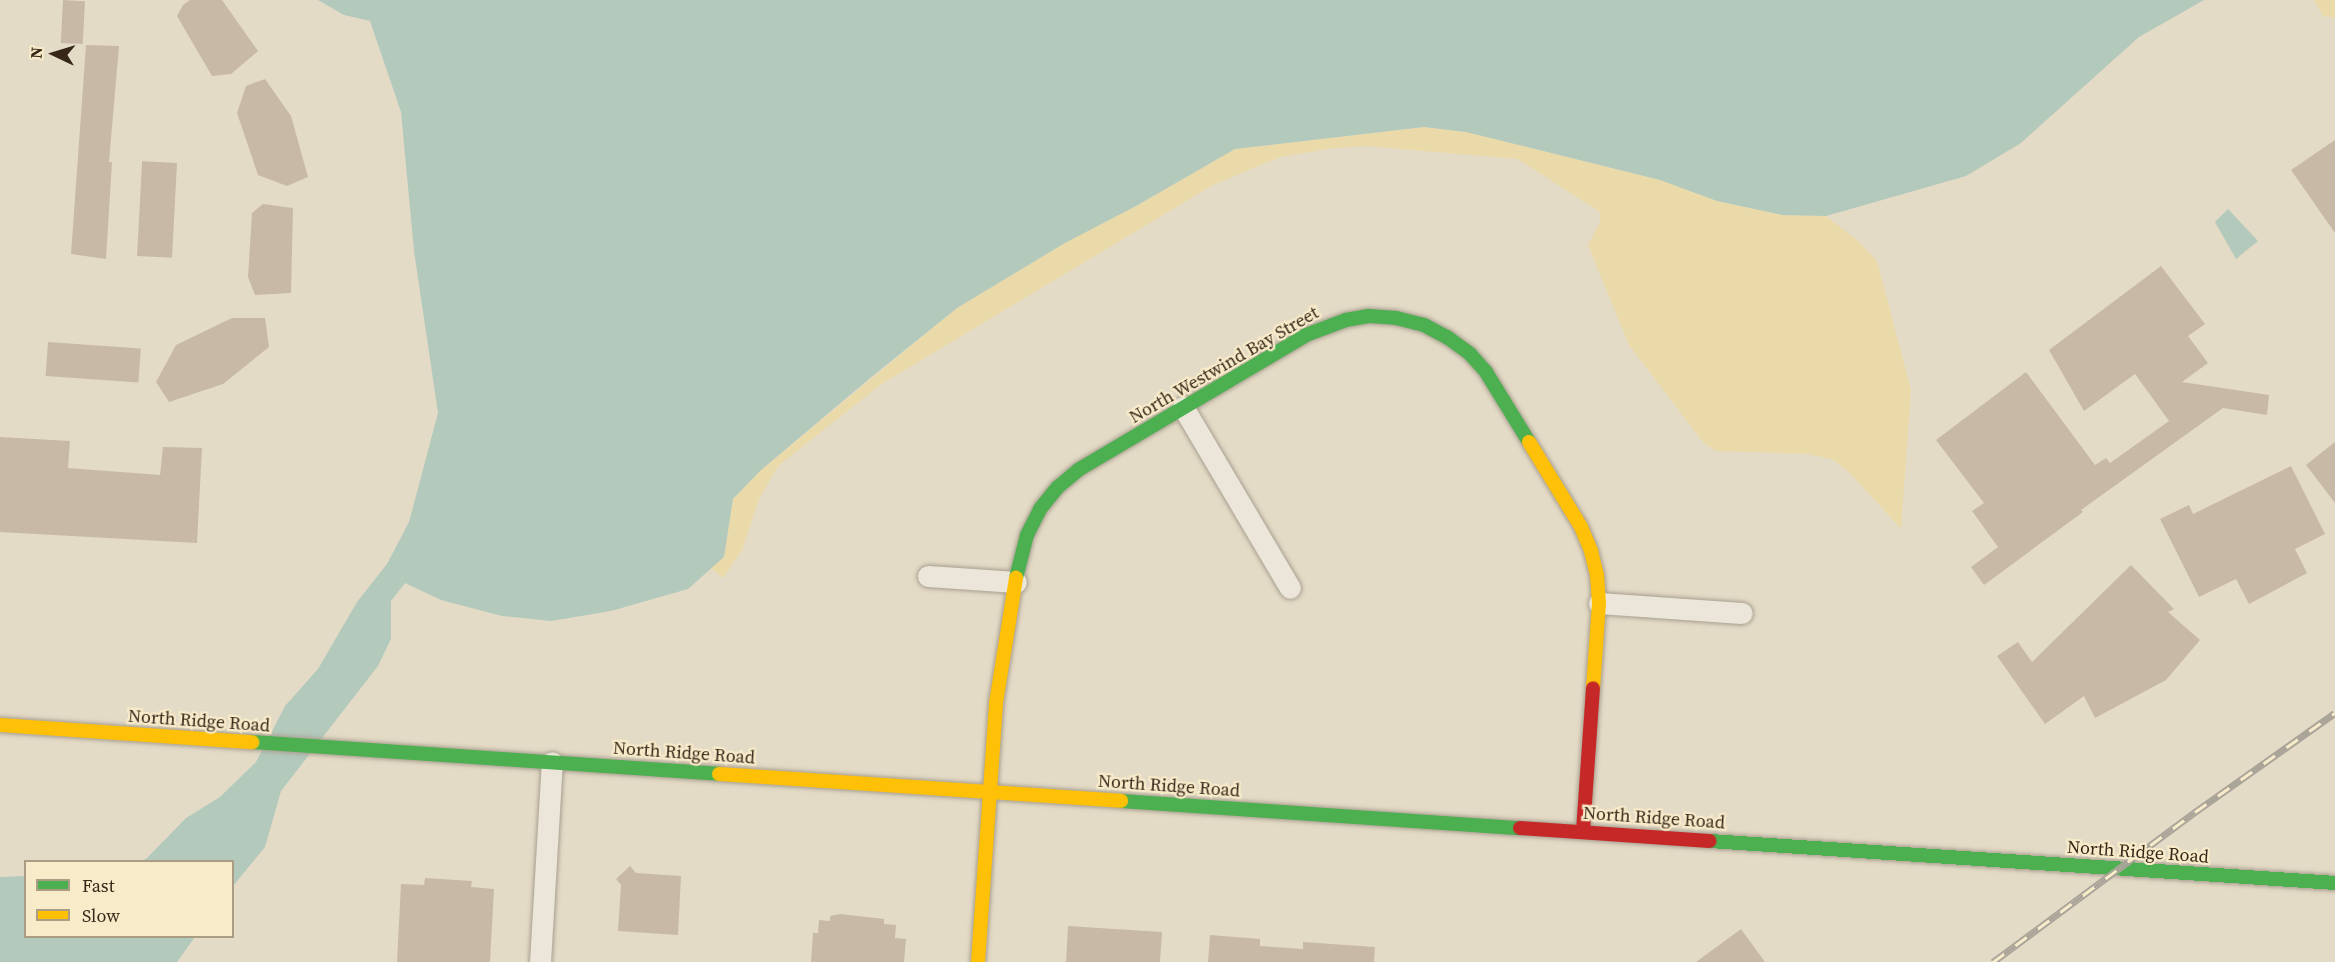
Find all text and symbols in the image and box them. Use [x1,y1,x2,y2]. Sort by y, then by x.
north arrow [24,24,84,84]
text: N [25,46,47,59]
street label: North Westwind Bay Street [1125,302,1323,428]
street label: North Ridge Road [127,705,271,737]
street label: North Ridge Road [612,737,756,769]
street label: North Ridge Road [1097,770,1241,802]
street label: North Ridge Road [1582,802,1726,834]
street label: North Ridge Road [2066,836,2210,868]
legend [24,860,234,938]
text: Fast [82,873,115,898]
text: Slow [82,903,120,928]

